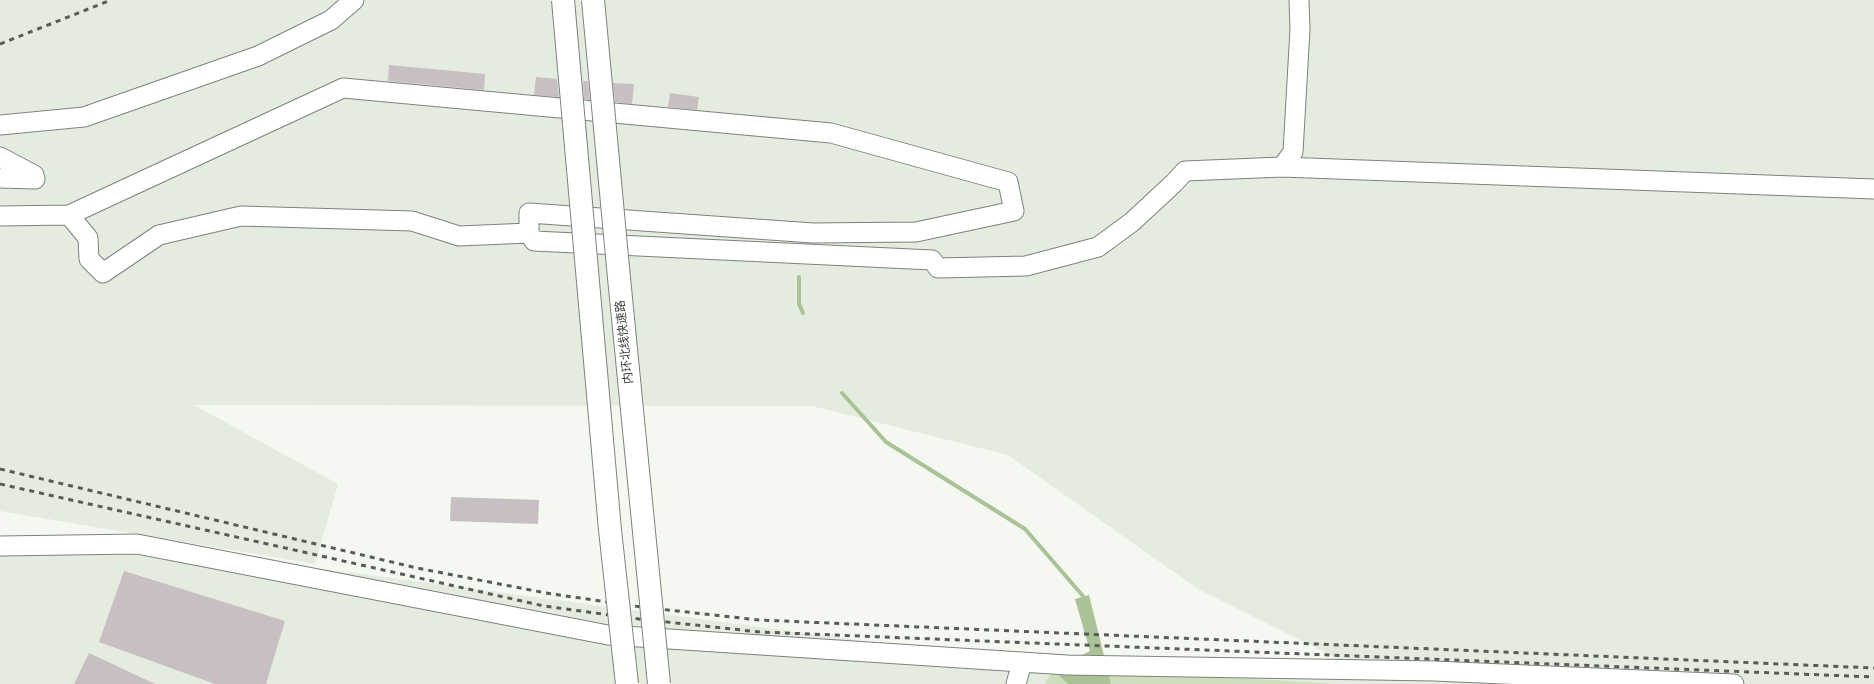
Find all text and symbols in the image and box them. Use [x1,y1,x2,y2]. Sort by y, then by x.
street label: 内环北线快速路 [613,299,637,385]

